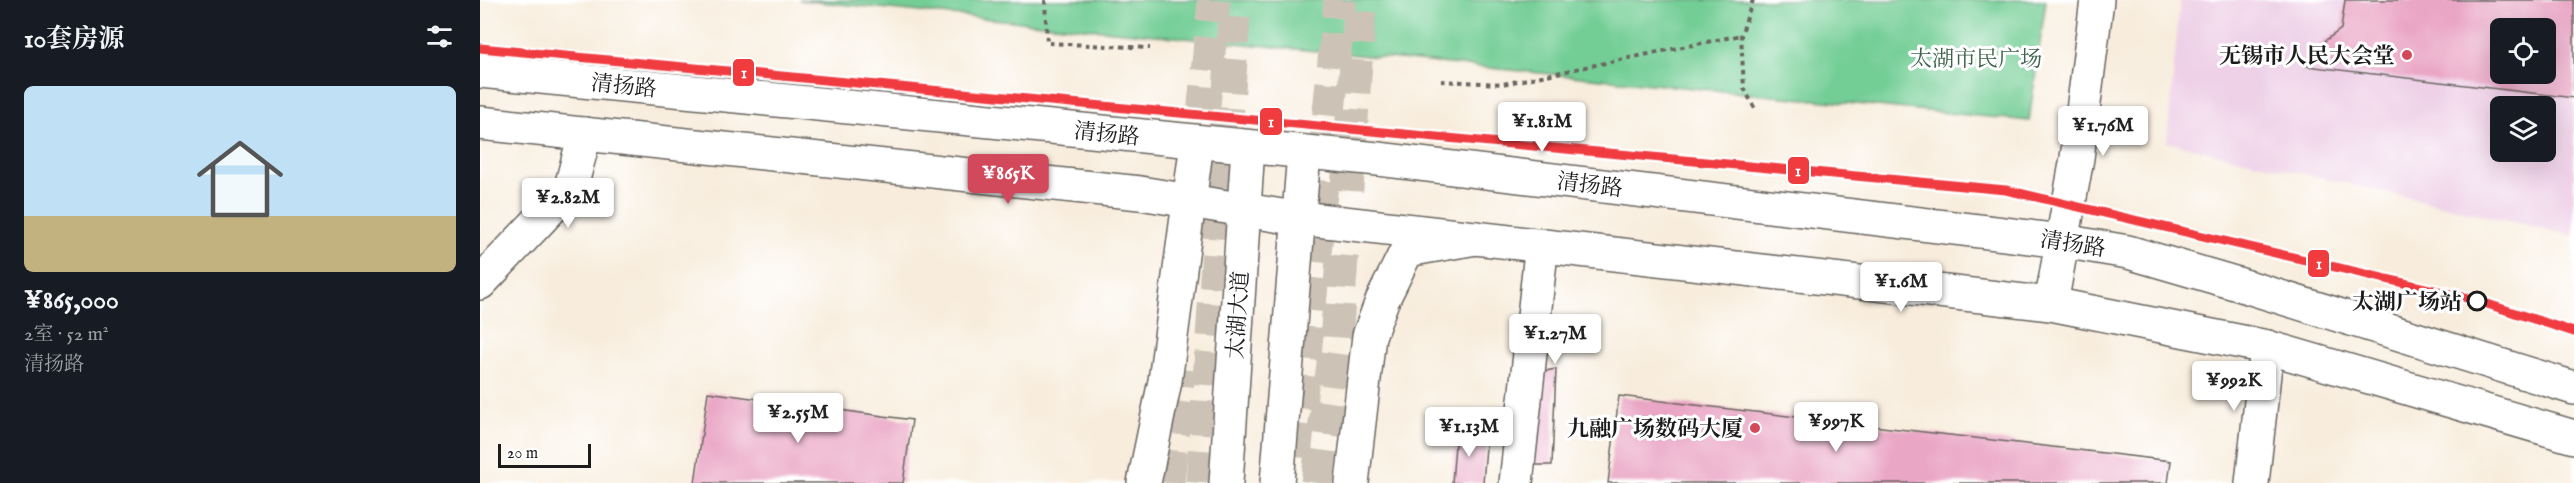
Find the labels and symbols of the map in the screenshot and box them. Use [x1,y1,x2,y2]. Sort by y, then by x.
place label: 无锡市人民大会堂 [2219,43,2395,71]
park label: 太湖市民广场 [1910,46,2042,74]
marker: 无锡市人民大会堂 [2400,48,2414,62]
line badge: 1 [732,58,755,87]
text: 1 [741,64,747,84]
street label: 清扬路 [590,70,658,104]
pin: ¥1.81M [1493,102,1591,153]
pin: ¥1.76M [2054,106,2152,157]
line badge: 1 [1259,107,1283,136]
text: 1 [1268,113,1274,133]
street label: 清扬路 [1073,118,1141,152]
pin: ¥865K [966,154,1050,205]
line badge: 1 [1787,156,1810,185]
text: 1 [1795,162,1801,182]
street label: 清扬路 [1555,168,1624,204]
pin: ¥2.82M [519,178,617,229]
street label: 清扬路 [2038,226,2107,264]
line badge: 1 [2307,249,2330,278]
text: 1 [2316,255,2322,275]
pin: ¥1.6M [1859,262,1943,313]
street label: 太湖大道 [1222,270,1256,360]
place label: 太湖广场站 [2352,289,2462,317]
marker: 太湖广场站 [2467,291,2487,311]
pin: ¥1.27M [1506,314,1604,365]
pin: ¥992K [2192,361,2276,412]
pin: ¥2.55M [749,393,847,444]
pin: ¥997K [1794,402,1878,453]
pin: ¥1.13M [1420,407,1518,458]
place label: 九融广场数码大厦 [1567,416,1743,444]
marker: 九融广场数码大厦 [1748,421,1762,435]
scale bar [498,441,591,468]

